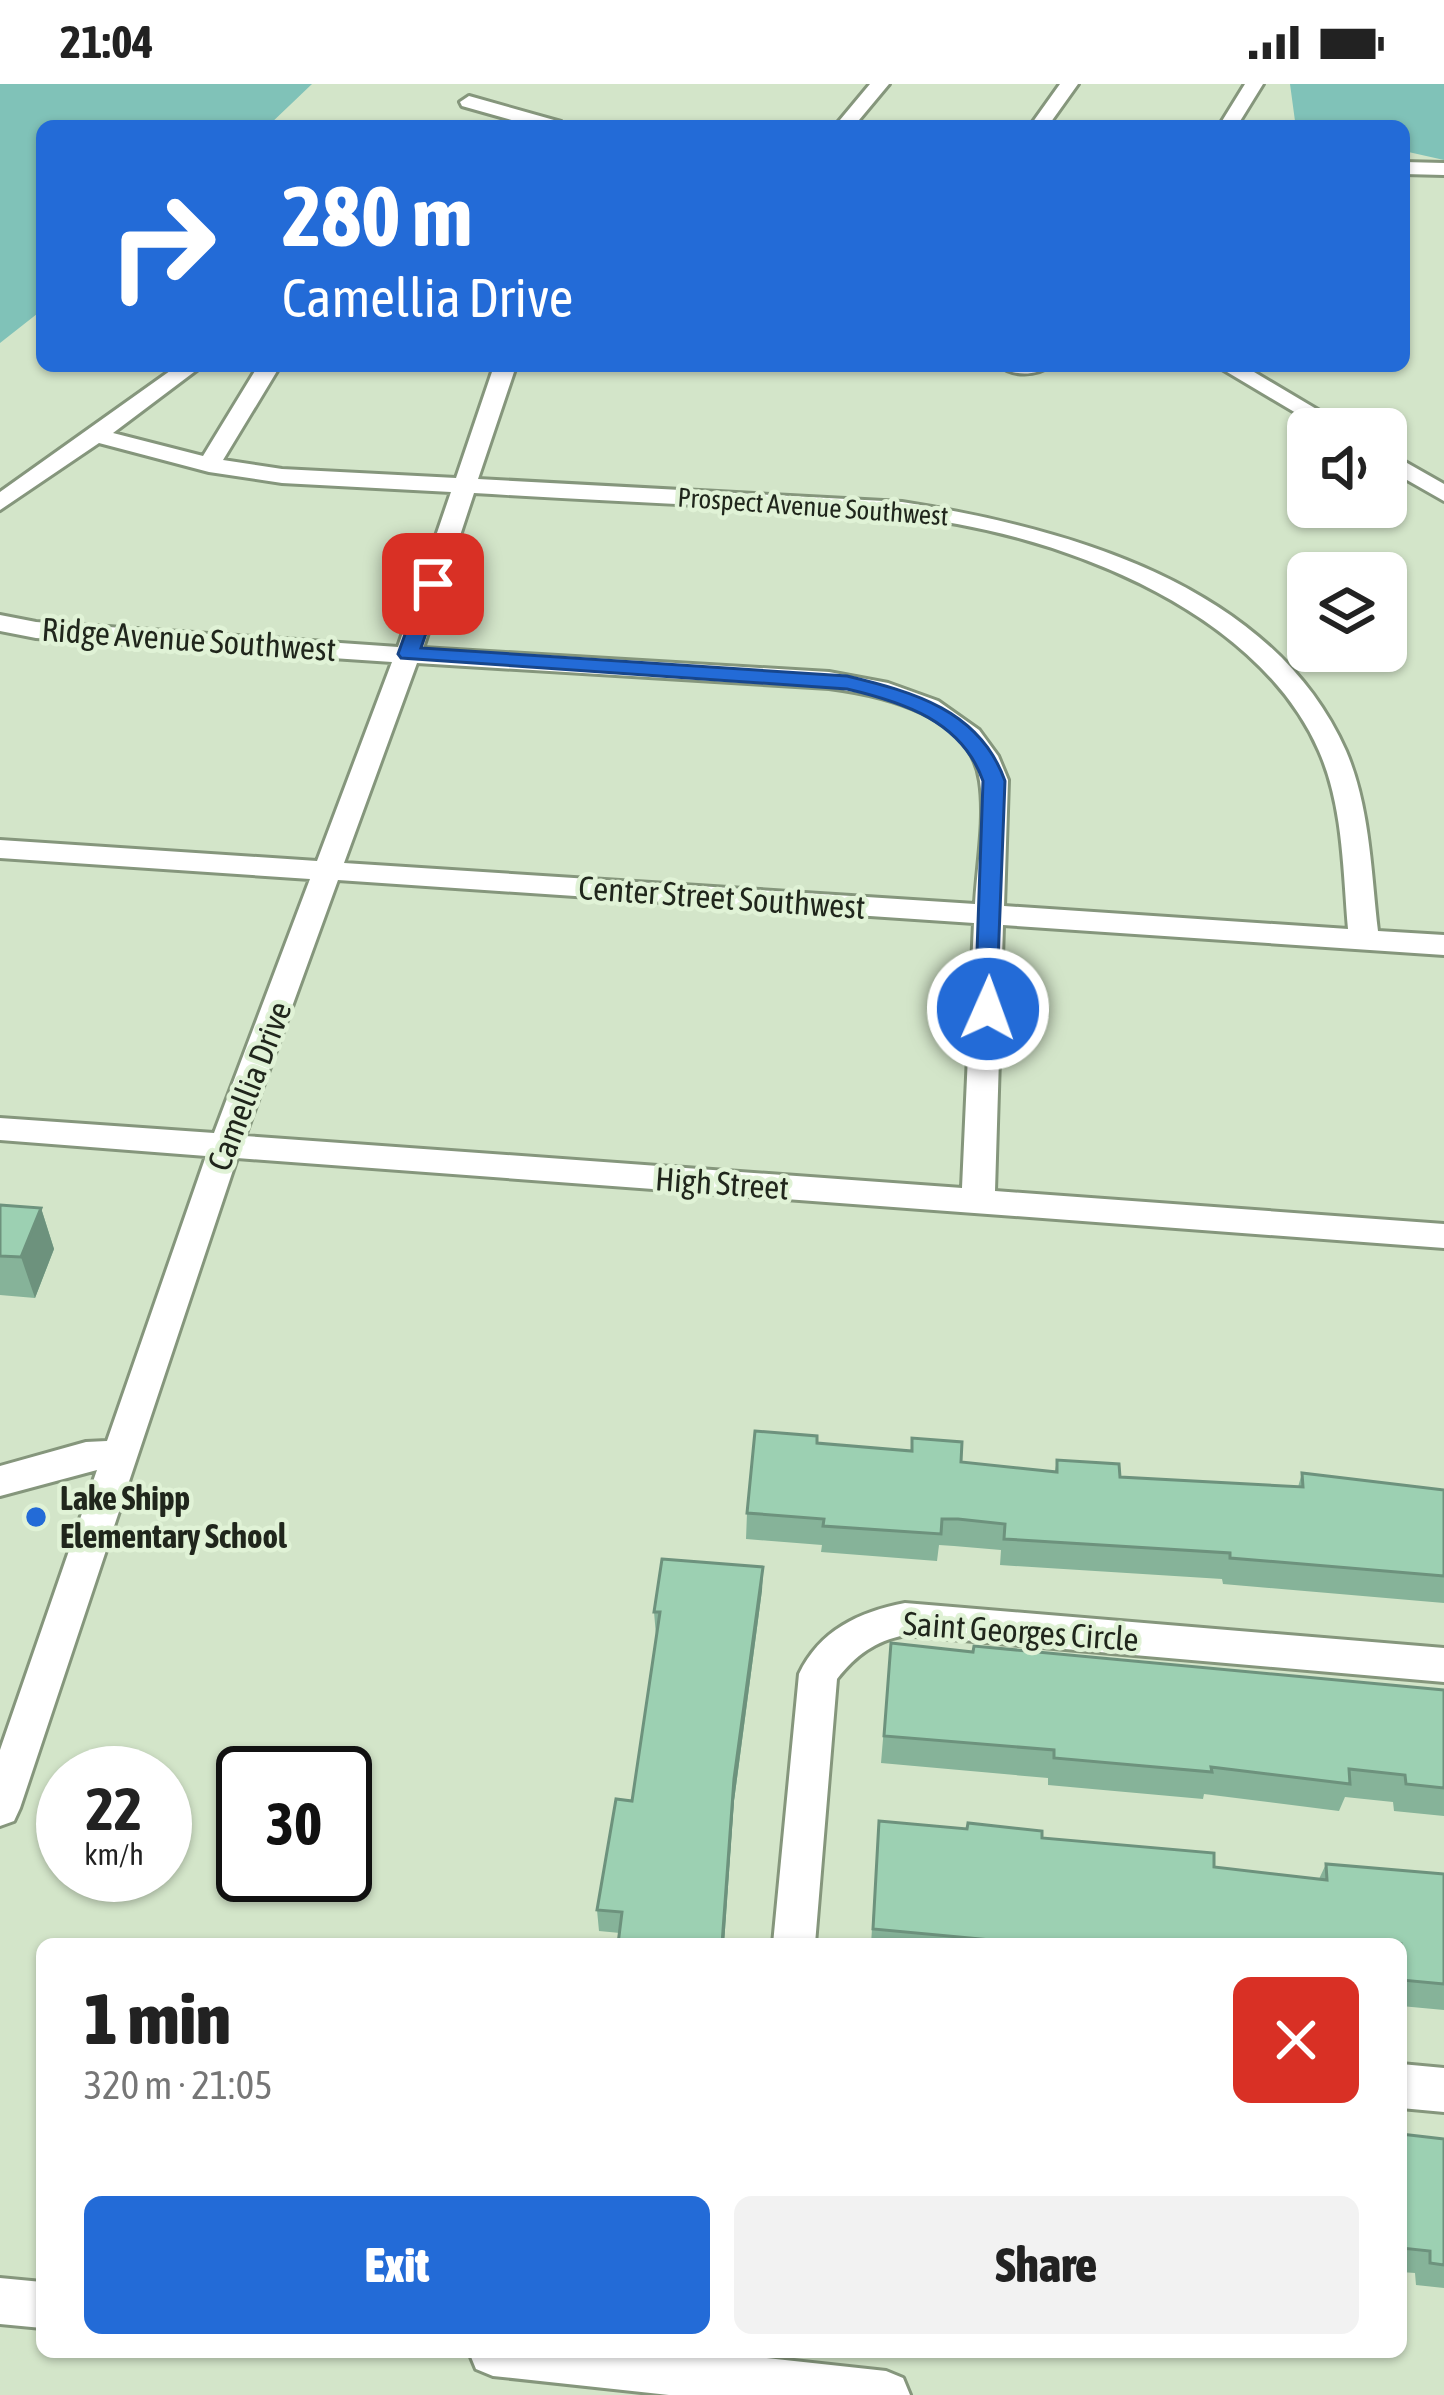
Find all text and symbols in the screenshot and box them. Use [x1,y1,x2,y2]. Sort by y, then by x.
text: 21:04 [60,16,154,68]
icon: right [84,168,240,324]
text: 280 m [282,168,472,264]
text: Camellia Drive [282,267,573,328]
map controls [1287,408,1407,672]
button: sound [1287,408,1407,528]
street label: Prospect Avenue Southwest [676,482,950,531]
pin [382,533,484,635]
icon: arrive [400,551,466,617]
button: layers [1287,552,1407,672]
street label: Ridge Avenue Southwest [41,610,337,668]
street label: Center Street Southwest [577,868,867,926]
position arrow [925,946,1051,1072]
street label: Camellia Drive [199,996,299,1176]
street label: High Street [654,1159,790,1207]
place label: Lake Shipp Elementary School [60,1479,288,1555]
marker: Lake Shipp Elementary School [23,1504,49,1530]
street label: Saint Georges Circle [902,1604,1140,1658]
speed limit sign: 30 [216,1746,372,1902]
text: 22 [86,1774,142,1843]
text: km/h [84,1837,144,1871]
text: 1 min [84,1977,231,2059]
button: close [1233,1977,1359,2103]
text: 320 m · 21:05 [84,2063,273,2107]
button: Exit [84,2196,710,2334]
button: Share [734,2196,1359,2334]

